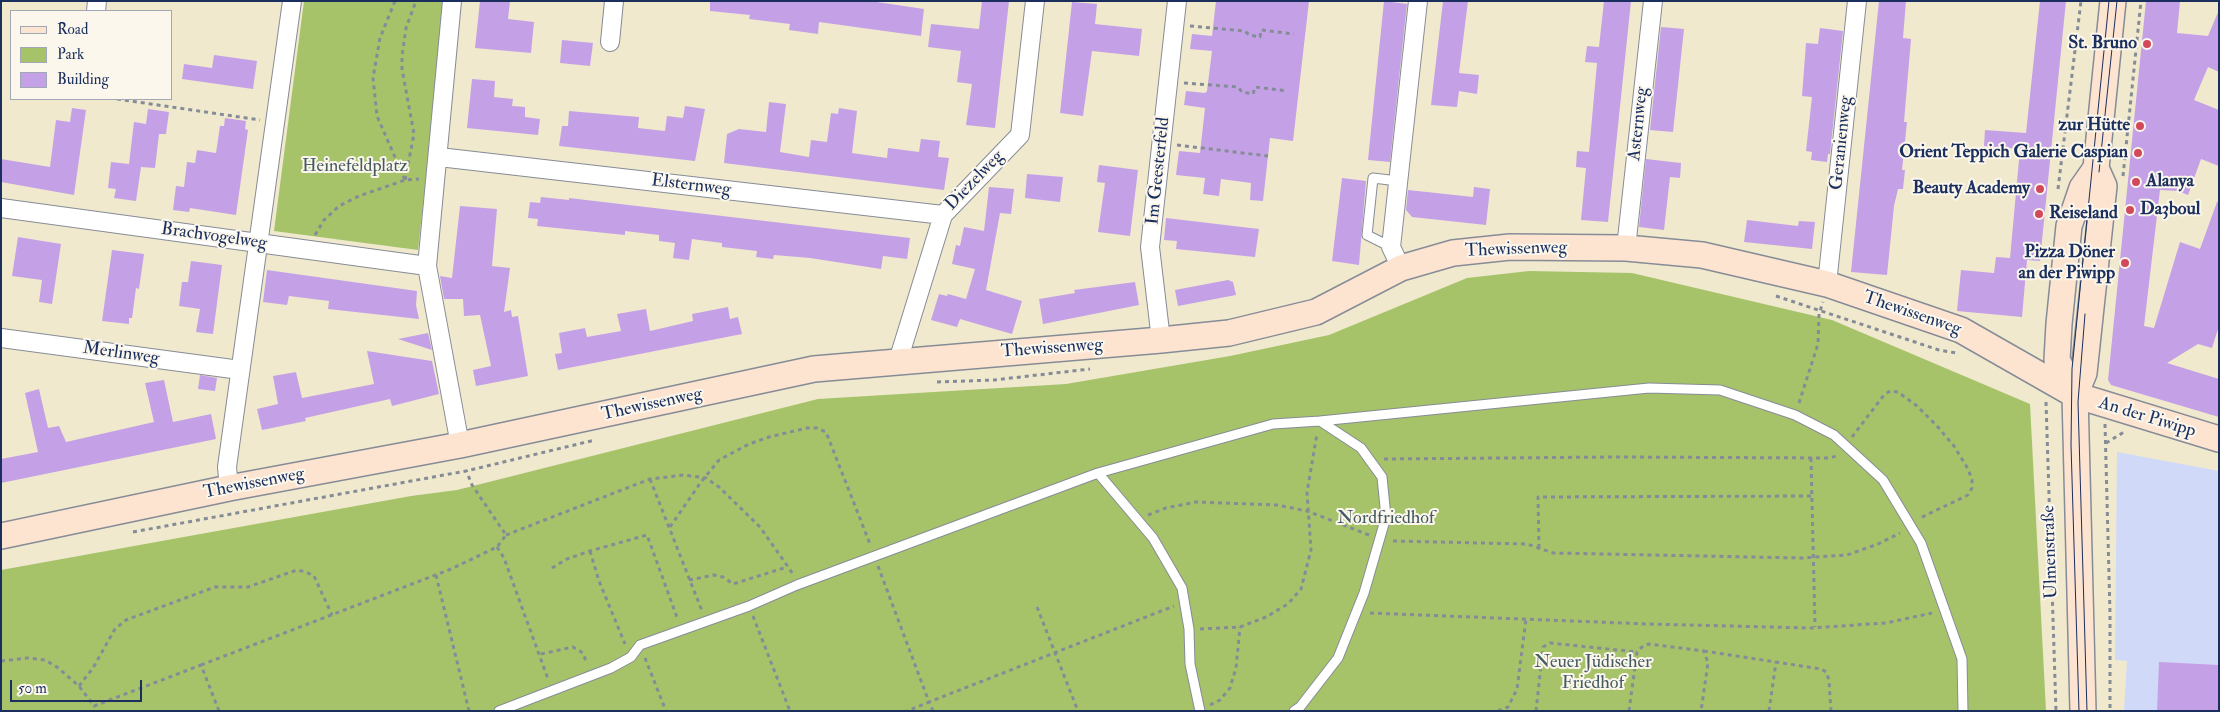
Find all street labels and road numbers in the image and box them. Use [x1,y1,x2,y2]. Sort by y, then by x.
street label: Asternweg [1624,86,1654,162]
street label: Geranienweg [1826,95,1858,191]
street label: Im Geesterfeld [1143,116,1175,226]
street label: Diezelweg [941,147,1009,215]
street label: Elsternweg [650,170,732,202]
street label: Brachvogelweg [160,219,268,255]
street label: Thewissenweg [1464,237,1568,263]
street label: Thewissenweg [1860,287,1964,341]
street label: Thewissenweg [1000,335,1104,363]
street label: Merlinweg [81,338,161,370]
street label: Thewissenweg [600,384,704,426]
street label: An der Piwipp [2096,393,2198,443]
street label: Thewissenweg [202,464,306,504]
street label: Ulmenstraße [2039,505,2063,599]

